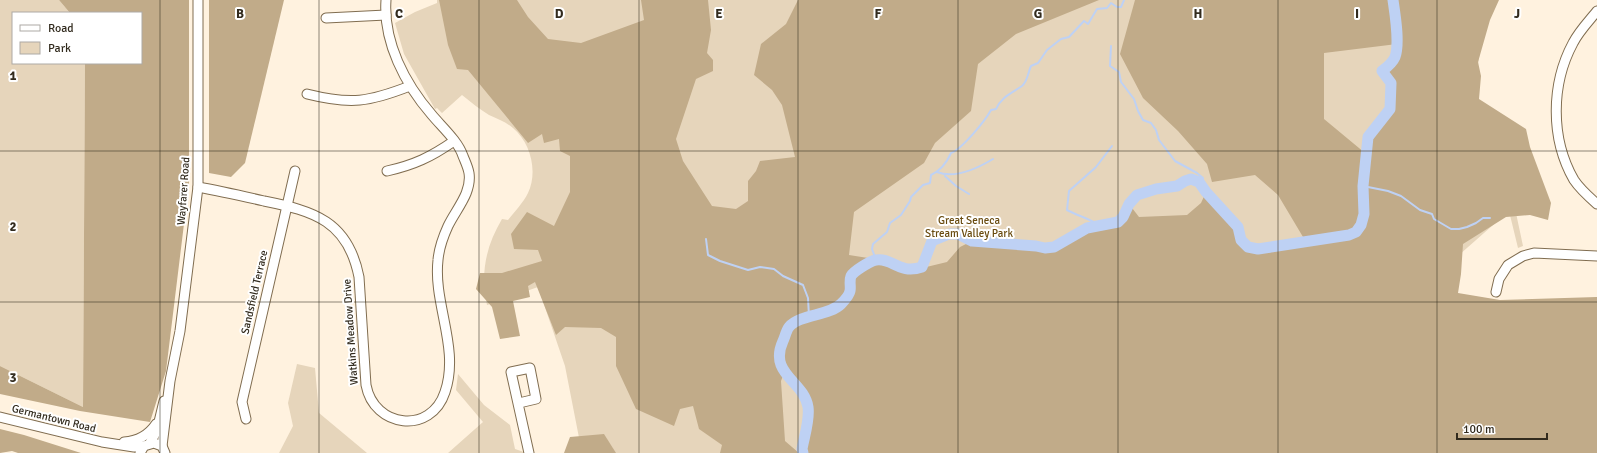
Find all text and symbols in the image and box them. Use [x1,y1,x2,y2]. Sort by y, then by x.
text: B [236,6,244,22]
text: C [395,6,403,22]
text: D [555,6,564,22]
text: E [715,6,723,22]
text: F [875,6,882,22]
text: G [1034,6,1042,22]
text: H [1194,6,1202,22]
text: I [1355,6,1359,22]
text: J [1514,6,1520,22]
legend [12,12,142,64]
text: Road [48,21,74,36]
text: Park [48,41,71,56]
text: 1 [9,68,17,84]
street label: Wayfarer Road [175,156,192,226]
park label: Great Seneca Stream Valley Park [925,214,1013,240]
text: 2 [9,219,17,235]
street label: Sandsfield Terrace [239,249,270,335]
street label: Watkins Meadow Drive [340,279,361,385]
text: 3 [9,370,17,386]
street label: Germantown Road [10,402,97,435]
scale bar [1457,415,1547,441]
text: 100 m [1463,422,1495,437]

